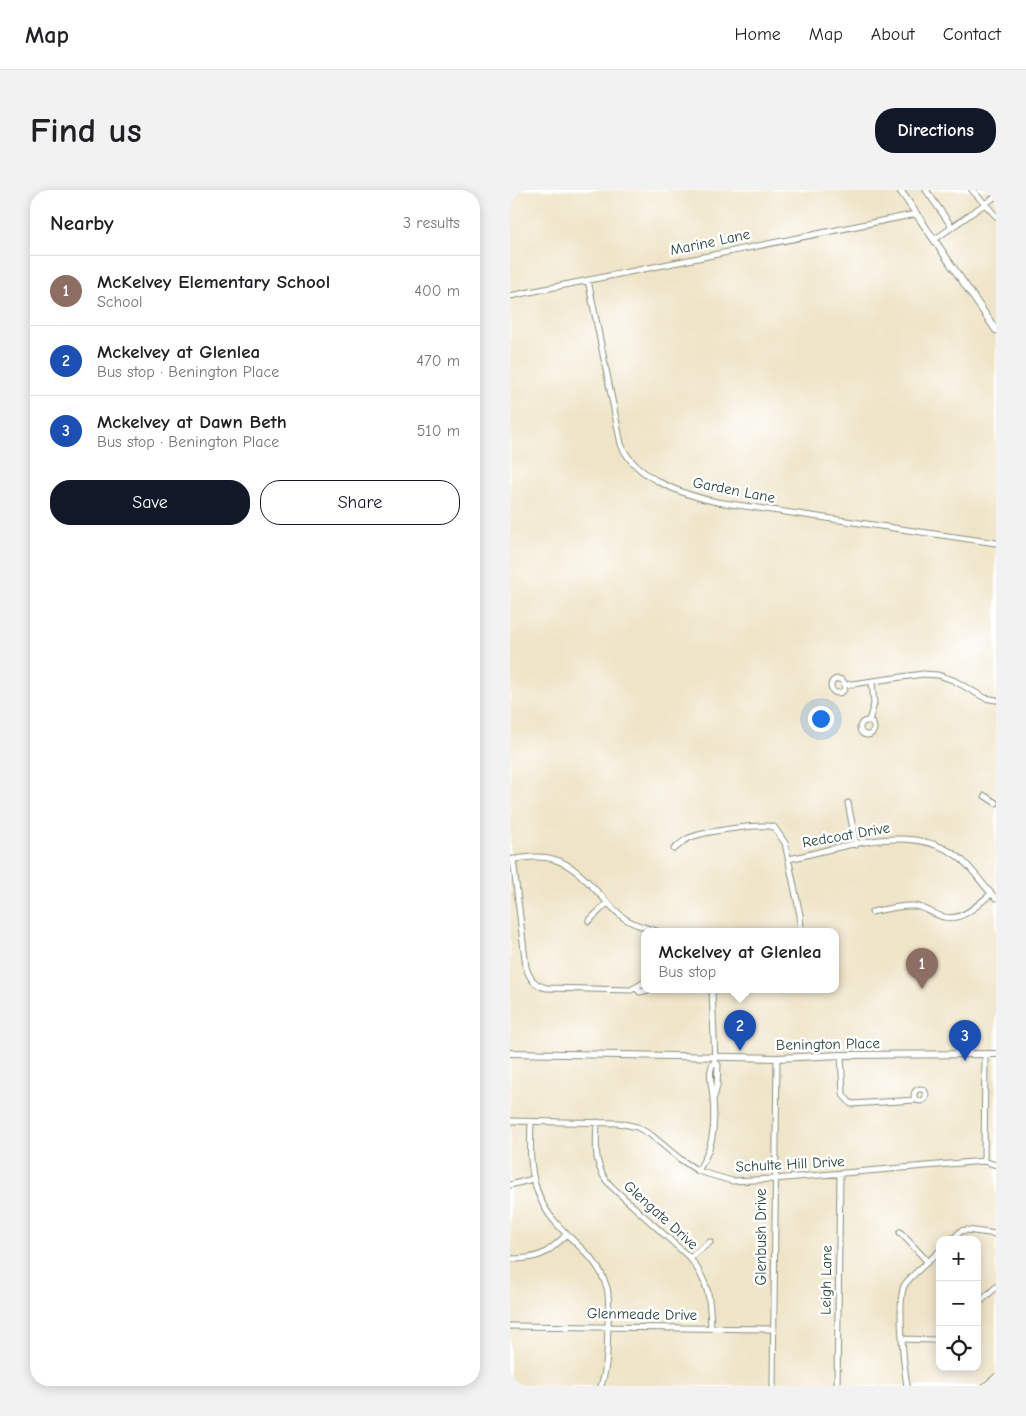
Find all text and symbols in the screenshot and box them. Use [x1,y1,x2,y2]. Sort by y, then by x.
text: Map [25,21,69,49]
text: Home [734,24,781,45]
text: Map [809,24,843,45]
text: About [871,24,915,45]
text: Contact [943,24,1001,45]
button: Directions [875,108,996,153]
text: Find us [30,110,142,151]
text: Nearby [50,211,114,235]
text: 3 results [403,214,460,232]
street label: Marine Lane [668,225,752,259]
text: McKelvey Elementary School [97,271,330,293]
text: 1 [63,282,69,300]
text: 400 m [414,282,460,300]
text: School [97,293,143,311]
text: Mckelvey at Glenlea [97,341,260,363]
text: 2 [62,352,70,370]
text: 470 m [416,352,460,370]
text: Bus stop · Benington Place [97,363,279,381]
text: Mckelvey at Dawn Beth [97,411,287,433]
text: 3 [62,422,70,440]
text: 510 m [417,422,460,440]
text: Bus stop · Benington Place [97,433,279,451]
street label: Garden Lane [691,473,777,507]
button: Save [50,480,250,525]
button: Share [260,480,460,525]
your location [808,706,834,732]
street label: Redcoat Drive [801,818,892,852]
popup [641,928,839,993]
text: Mckelvey at Glenlea [658,941,822,963]
pin: 1 [906,948,938,989]
text: Bus stop [658,963,716,981]
pin: 2 [724,1010,756,1051]
pin: 3 [949,1020,981,1061]
street label: Benington Place [776,1034,881,1054]
street label: Schulte Hill Drive [735,1152,845,1176]
street label: Glengate Drive [620,1177,702,1254]
street label: Glenbush Drive [752,1188,770,1286]
map controls [936,1236,981,1371]
button: + [936,1236,981,1281]
street label: Leigh Lane [816,1244,836,1315]
button: − [936,1281,981,1326]
street label: Glenmeade Drive [587,1304,698,1324]
button: locate [936,1326,981,1371]

